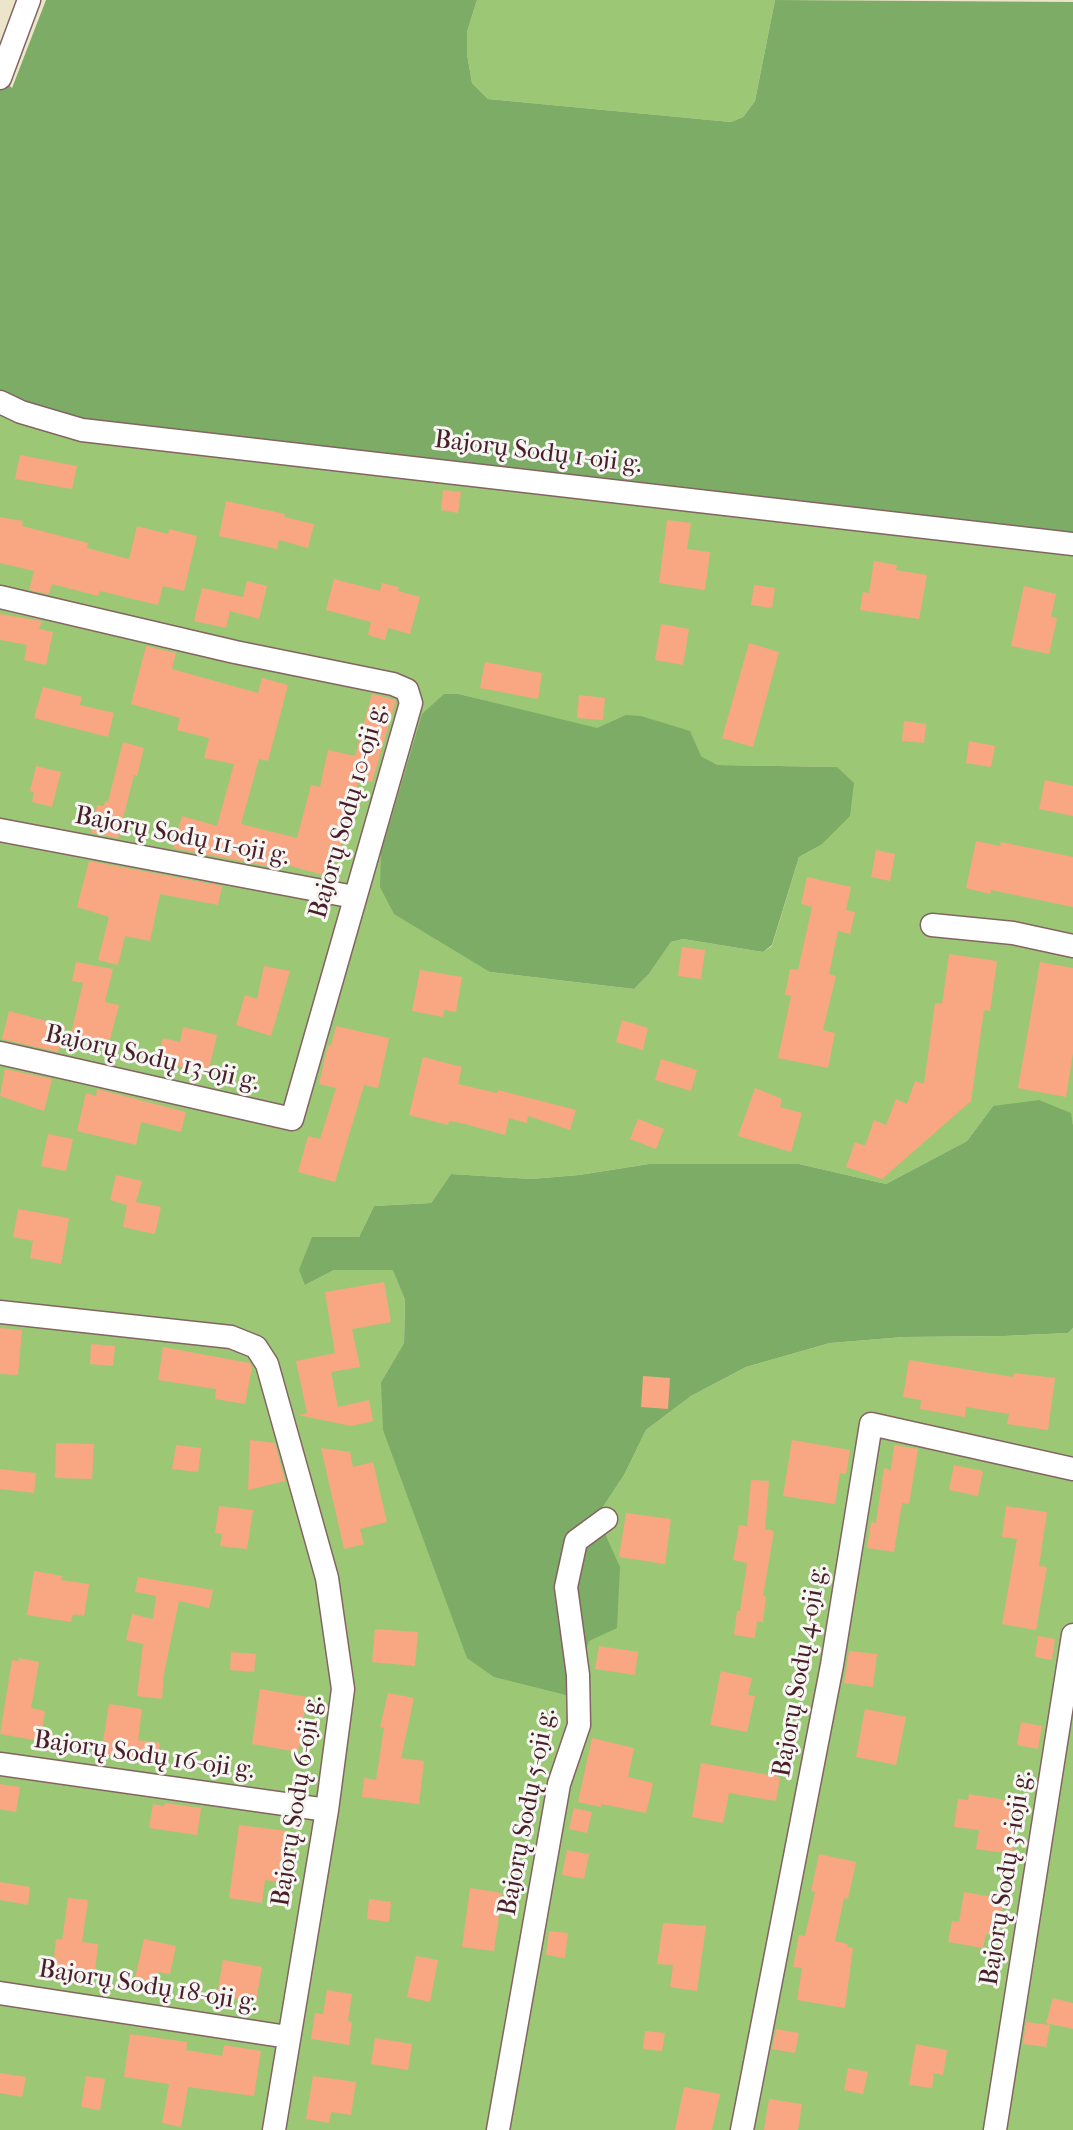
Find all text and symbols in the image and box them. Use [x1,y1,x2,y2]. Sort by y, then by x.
street label: Bajorų Sodų 1-oji g. [432,425,644,481]
street label: Bajorų Sodų 10-oji g. [303,700,395,922]
street label: Bajorų Sodų 11-oji g. [72,801,292,873]
street label: Bajorų Sodų 13-oji g. [42,1019,262,1099]
street label: Bajorų Sodų 4-oji g. [767,1562,835,1780]
street label: Bajorų Sodų 6-oji g. [266,1693,330,1909]
street label: Bajorų Sodų 5-oji g. [493,1706,563,1918]
street label: Bajorų Sodų 16-oji g. [32,1725,256,1787]
street label: Bajorų Sodų 3-ioji g. [975,1768,1039,1988]
street label: Bajorų Sodų 18-oji g. [36,1954,260,2020]

